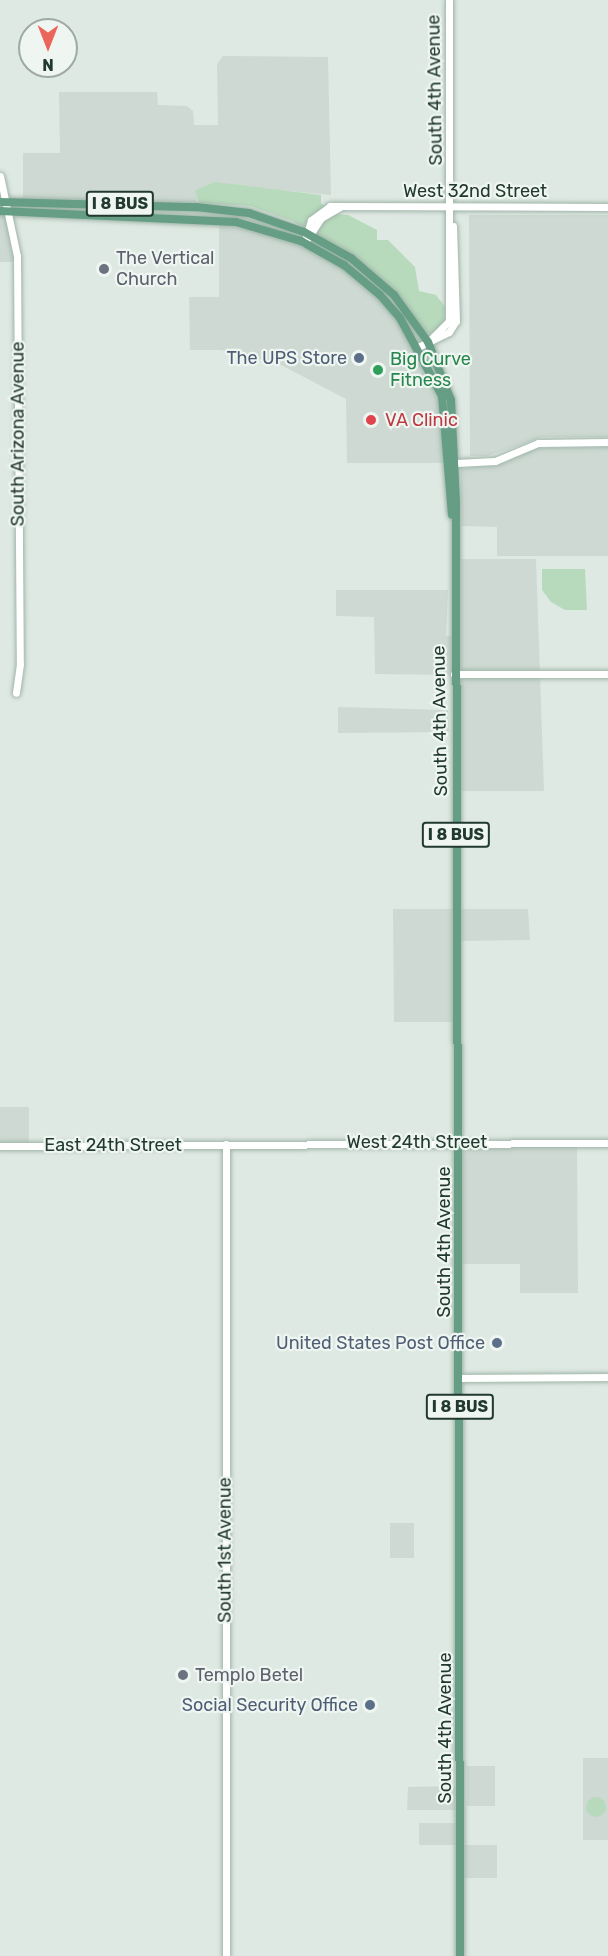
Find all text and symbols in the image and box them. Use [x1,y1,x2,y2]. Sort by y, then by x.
street label: South 4th Avenue [423,14,447,166]
north arrow [18,18,78,78]
text: N [42,55,54,74]
street label: West 32nd Street [403,180,547,202]
road number: I 8 BUS [86,191,154,217]
place label: The Vertical Church [116,248,215,290]
marker: The Vertical Church [97,262,111,276]
street label: South Arizona Avenue [7,341,29,527]
place label: The UPS Store [226,347,347,369]
place label: Big Curve Fitness [390,349,471,392]
marker: The UPS Store [352,351,366,365]
marker: Big Curve Fitness [371,363,385,377]
place label: VA Clinic [385,409,458,431]
marker: VA Clinic [362,411,380,429]
street label: South 4th Avenue [428,645,452,797]
road number: I 8 BUS [422,822,490,848]
street label: West 24th Street [347,1131,487,1153]
street label: East 24th Street [44,1134,182,1156]
street label: South 4th Avenue [433,1166,455,1318]
place label: United States Post Office [276,1332,485,1354]
marker: United States Post Office [490,1336,504,1350]
road number: I 8 BUS [426,1394,494,1420]
street label: South 1st Avenue [214,1477,236,1623]
street label: South 4th Avenue [434,1652,456,1804]
place label: Templo Betel [195,1664,303,1686]
marker: Templo Betel [176,1668,190,1682]
place label: Social Security Office [181,1694,358,1716]
marker: Social Security Office [363,1698,377,1712]

